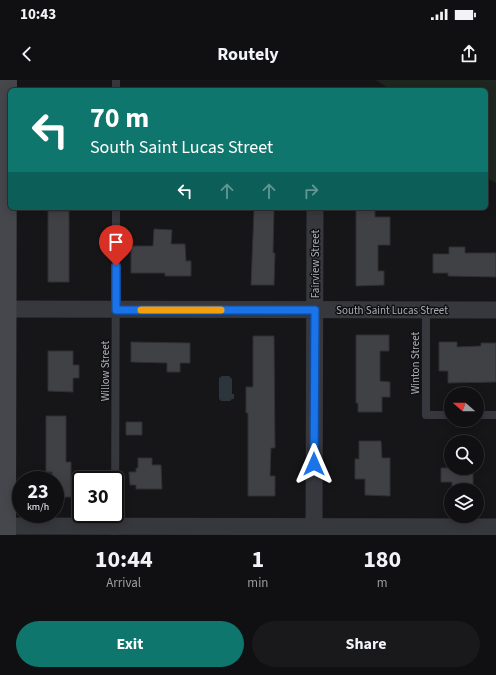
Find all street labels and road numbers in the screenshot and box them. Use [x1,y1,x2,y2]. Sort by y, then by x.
street label: Fairview Street [308,230,323,298]
street label: South Saint Lucas Street [336,303,448,318]
street label: Winton Street [408,331,423,394]
street label: Willow Street [98,340,113,401]

